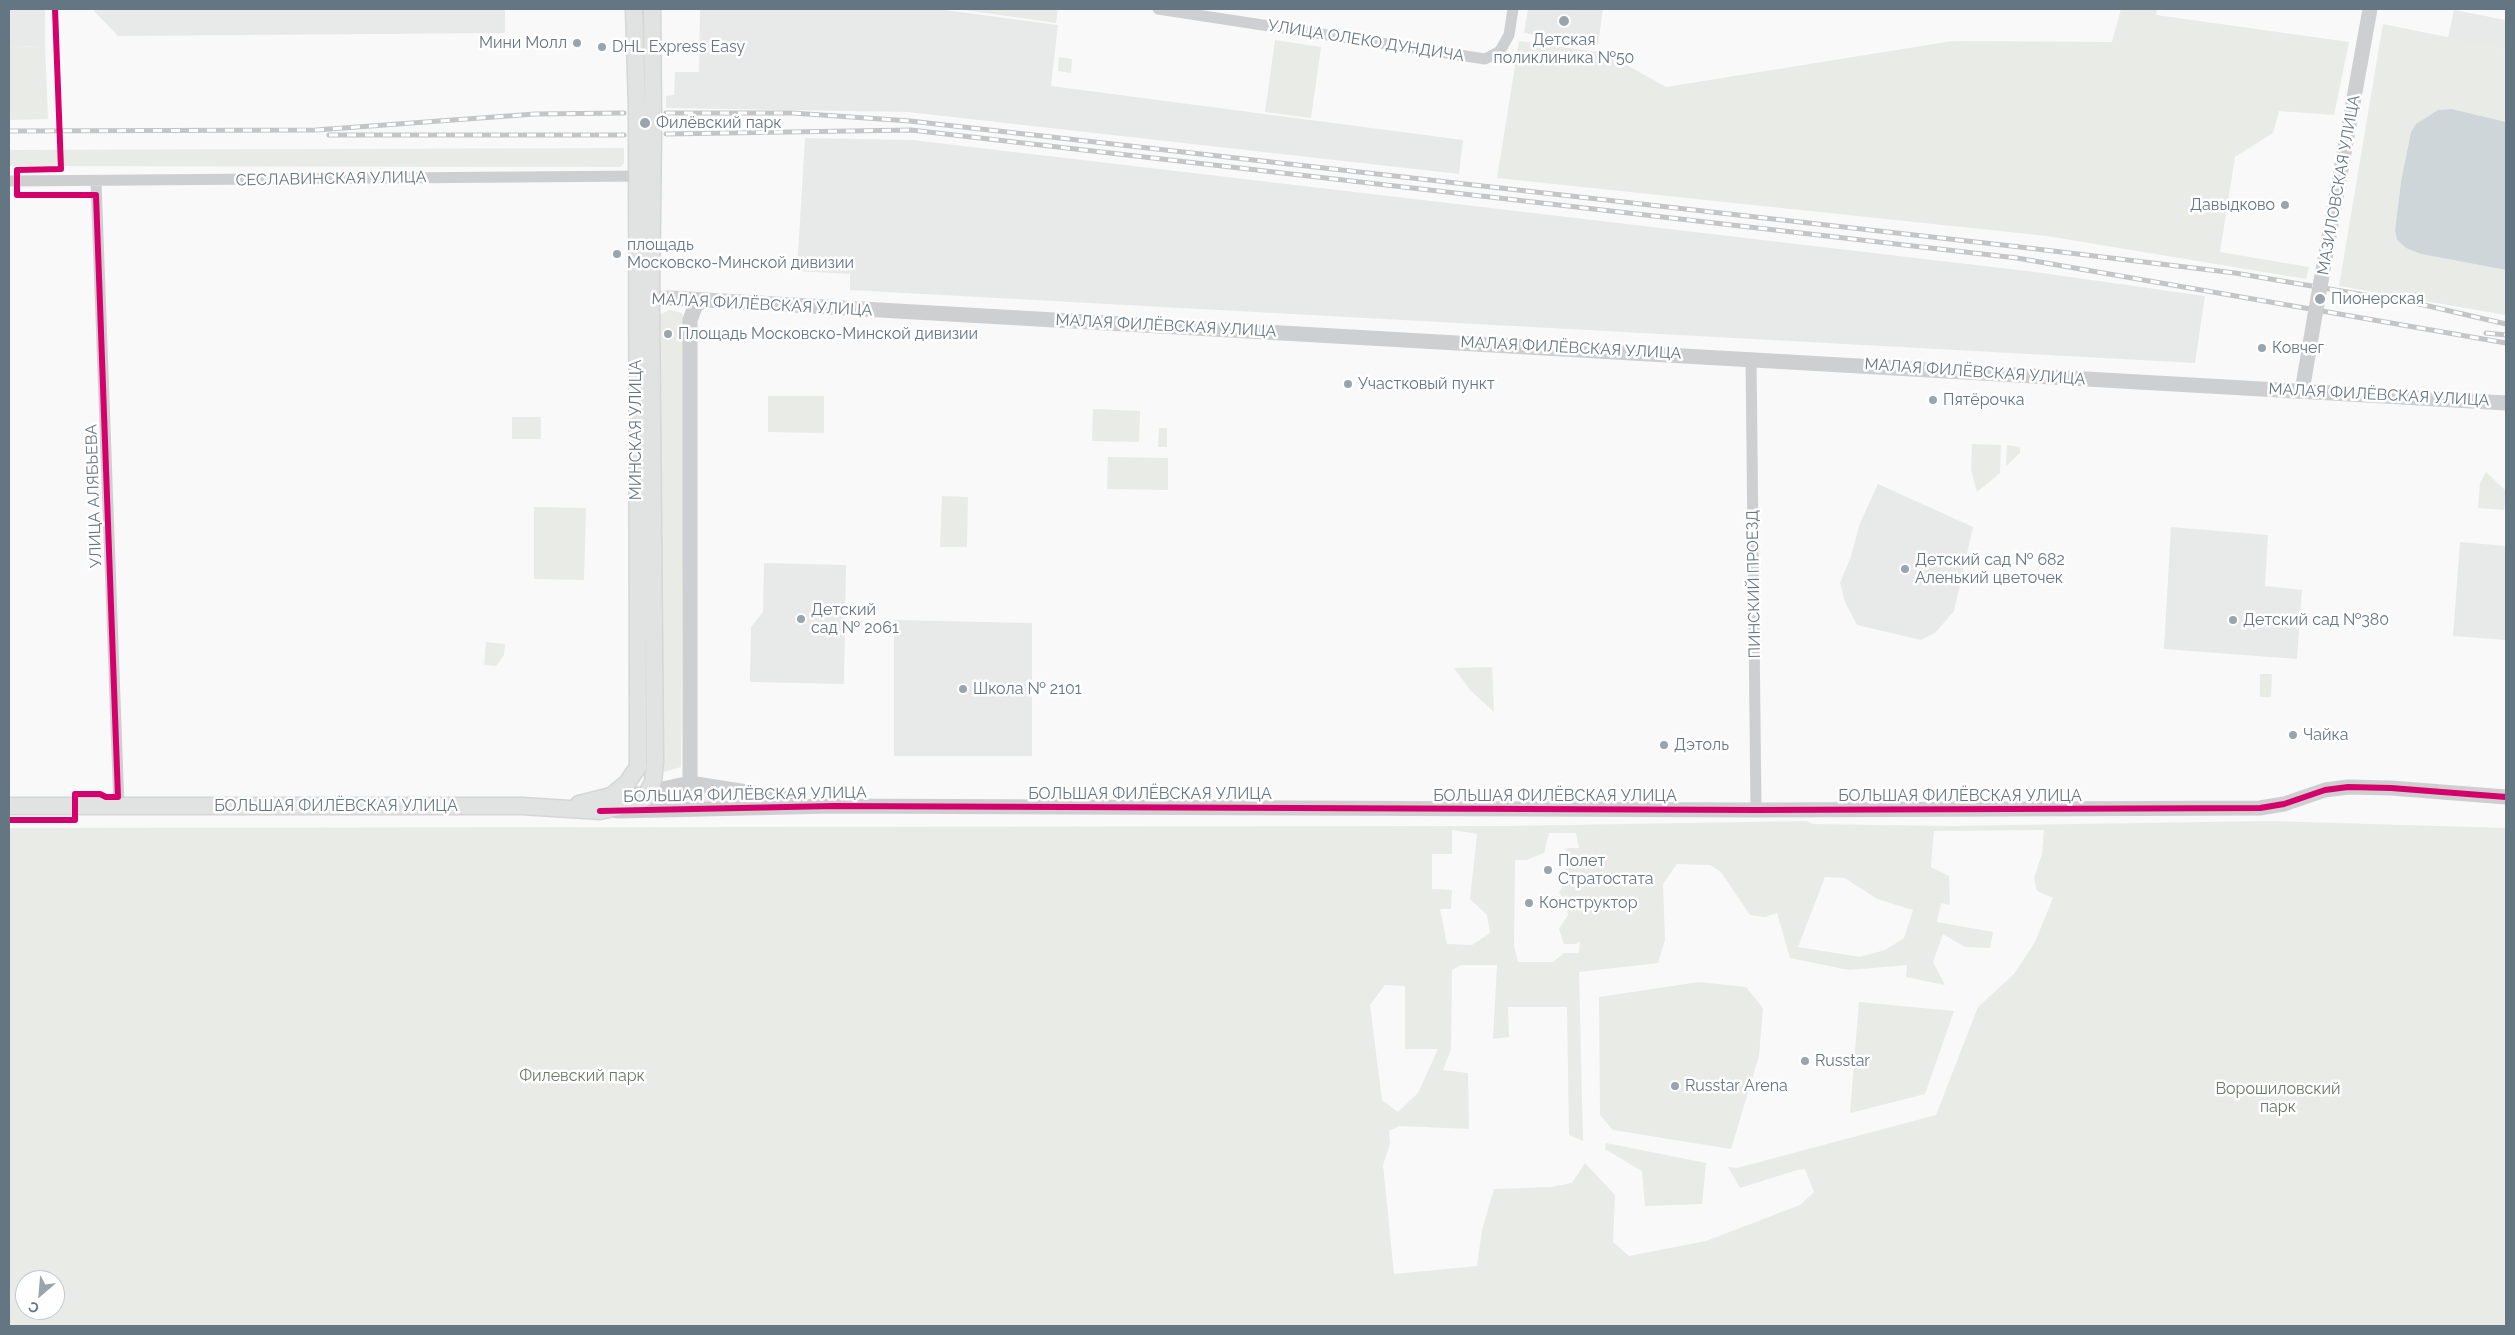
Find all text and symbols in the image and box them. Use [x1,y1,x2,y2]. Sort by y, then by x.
marker: Детская поликлиника №50 [1557,14,1571,28]
street label: УЛИЦА ОЛЕКО ДУНДИЧА [1267,16,1465,66]
place label: Детская поликлиника №50 [1494,30,1634,68]
place label: Мини Молл [479,33,567,53]
marker: Мини Молл [571,37,583,49]
place label: DHL Express Easy [612,37,745,57]
marker: DHL Express Easy [596,41,608,53]
street label: МАЗИЛОВСКАЯ УЛИЦА [2314,94,2364,276]
place label: Филёвский парк [656,113,782,133]
marker: Филёвский парк [638,116,652,130]
street label: СЕСЛАВИНСКАЯ УЛИЦА [235,168,427,190]
place label: Давыдково [2190,195,2275,215]
marker: Давыдково [2279,199,2291,211]
place label: площадь Московско-Минской дивизии [627,235,854,273]
marker: площадь Московско-Минской дивизии [611,248,623,260]
place label: Пионерская [2331,289,2424,309]
street label: МАЛАЯ ФИЛЁВСКАЯ УЛИЦА [651,290,873,320]
marker: Пионерская [2313,292,2327,306]
street label: МАЛАЯ ФИЛЁВСКАЯ УЛИЦА [1055,311,1277,341]
place label: Площадь Московско-Минской дивизии [678,324,978,344]
marker: Площадь Московско-Минской дивизии [662,328,674,340]
street label: МАЛАЯ ФИЛЁВСКАЯ УЛИЦА [1460,333,1682,363]
place label: Ковчег [2272,338,2324,358]
marker: Ковчег [2256,342,2268,354]
street label: МАЛАЯ ФИЛЁВСКАЯ УЛИЦА [1864,355,2086,389]
street label: МИНСКАЯ УЛИЦА [626,360,646,500]
place label: Участковый пункт [1358,374,1495,394]
marker: Участковый пункт [1342,378,1354,390]
street label: МАЛАЯ ФИЛЁВСКАЯ УЛИЦА [2268,380,2490,410]
place label: Пятёрочка [1943,390,2024,410]
marker: Пятёрочка [1927,394,1939,406]
street label: УЛИЦА АЛЯБЬЕВА [82,424,106,568]
street label: ПИНСКИЙ ПРОЕЗД [1743,510,1765,658]
place label: Детский сад № 682 Аленький цветочек [1915,550,2065,588]
marker: Детский сад № 682 Аленький цветочек [1899,563,1911,575]
place label: Детский сад № 2061 [811,600,899,638]
place label: Детский сад №380 [2243,610,2389,630]
marker: Детский сад № 2061 [795,613,807,625]
marker: Детский сад №380 [2227,614,2239,626]
place label: Школа № 2101 [973,679,1082,699]
marker: Школа № 2101 [957,683,969,695]
place label: Чайка [2303,725,2349,745]
marker: Чайка [2287,729,2299,741]
place label: Дэтоль [1674,735,1729,755]
marker: Дэтоль [1658,739,1670,751]
street label: БОЛЬШАЯ ФИЛЁВСКАЯ УЛИЦА [623,783,867,807]
street label: БОЛЬШАЯ ФИЛЁВСКАЯ УЛИЦА [1028,784,1272,804]
street label: БОЛЬШАЯ ФИЛЁВСКАЯ УЛИЦА [1433,786,1677,806]
street label: БОЛЬШАЯ ФИЛЁВСКАЯ УЛИЦА [1838,786,2082,806]
street label: БОЛЬШАЯ ФИЛЁВСКАЯ УЛИЦА [214,796,458,816]
place label: Полет Стратостата [1558,851,1653,889]
marker: Полет Стратостата [1542,864,1554,876]
place label: Конструктор [1539,893,1638,913]
marker: Конструктор [1523,897,1535,909]
place label: Russtar [1815,1051,1870,1071]
marker: Russtar [1799,1055,1811,1067]
park label: Филевский парк [519,1066,645,1086]
place label: Russtar Arena [1685,1076,1788,1096]
park label: Ворошиловский парк [2215,1079,2341,1117]
marker: Russtar Arena [1669,1080,1681,1092]
north arrow [15,1270,65,1320]
text: С [26,1298,42,1317]

